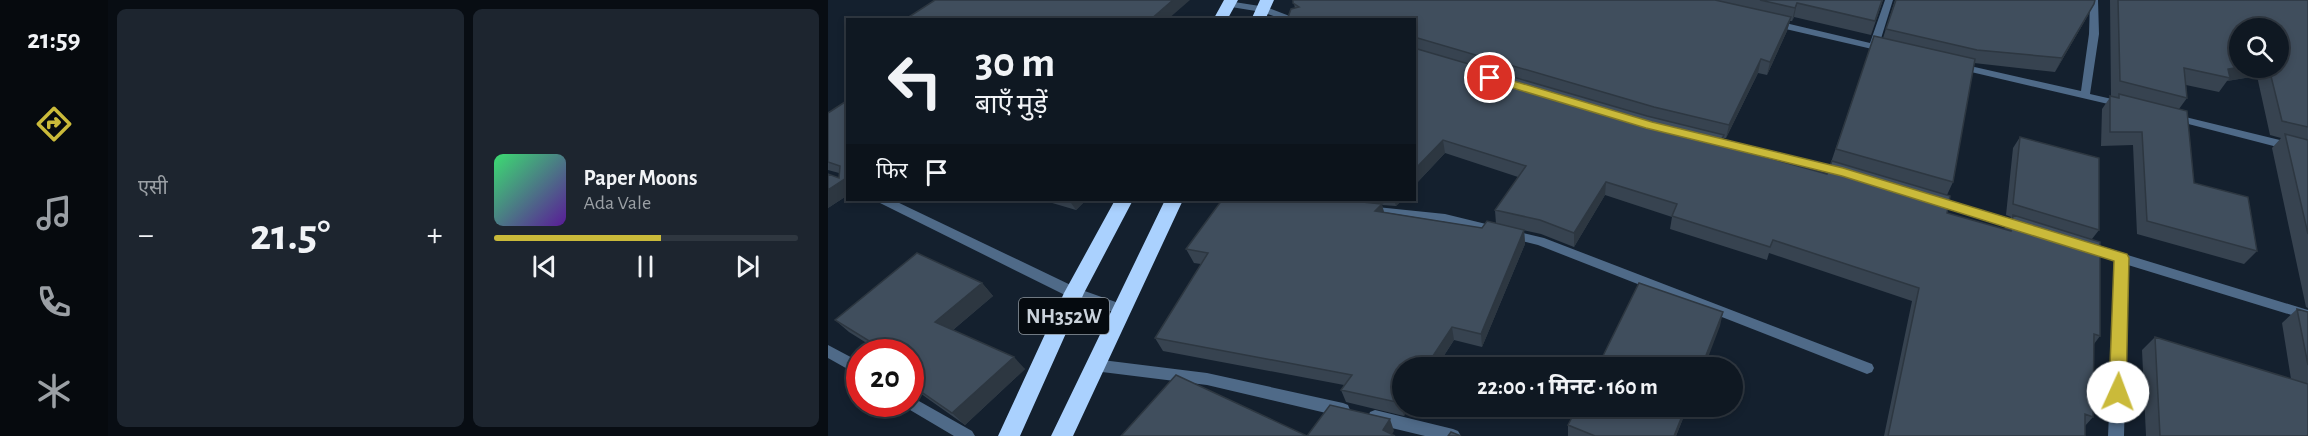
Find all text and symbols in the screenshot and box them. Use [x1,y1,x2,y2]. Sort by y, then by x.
map controls [2229,18,2289,78]
button: search [2229,18,2289,78]
text: 21:59 [27,26,81,53]
icon: left [876,42,954,120]
text: 30 m [975,42,1055,84]
pin [1464,52,1515,103]
icon: arrive [1473,61,1506,94]
text: बाएँ मुड़ें [975,91,1047,118]
icon: directions [33,103,75,145]
icon: arrive [920,156,953,189]
text: फिर [876,160,908,182]
text: Paper Moons [584,167,697,189]
text: एसी [138,178,168,198]
icon: music [33,192,75,234]
text: Ada Vale [584,193,651,213]
text: 21.5° [250,213,330,258]
text: − [138,219,154,252]
text: + [427,219,442,252]
icon: previous [528,250,561,283]
icon: pause [629,250,662,283]
icon: next [731,250,764,283]
icon: phone [33,281,75,323]
road number: NH352W [1019,298,1109,334]
speed limit sign: 20 [846,339,924,417]
position arrow [2086,360,2150,424]
icon: climate [33,370,75,412]
text: 22:00 · 1 मिनट · 160 m [1477,376,1658,398]

